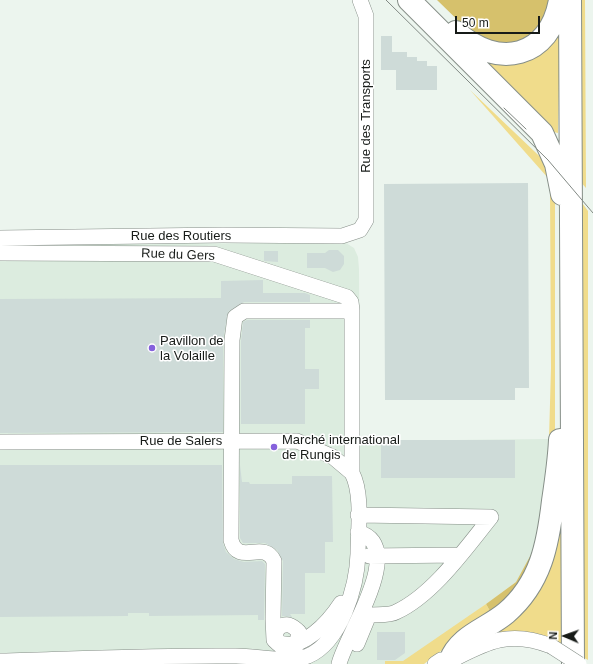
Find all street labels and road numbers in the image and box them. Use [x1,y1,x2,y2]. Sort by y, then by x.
street label: Rue des Transports [358,59,374,173]
street label: Rue des Routiers [131,228,231,244]
street label: Rue du Gers [141,246,215,264]
street label: Rue de Salers [140,433,222,449]

